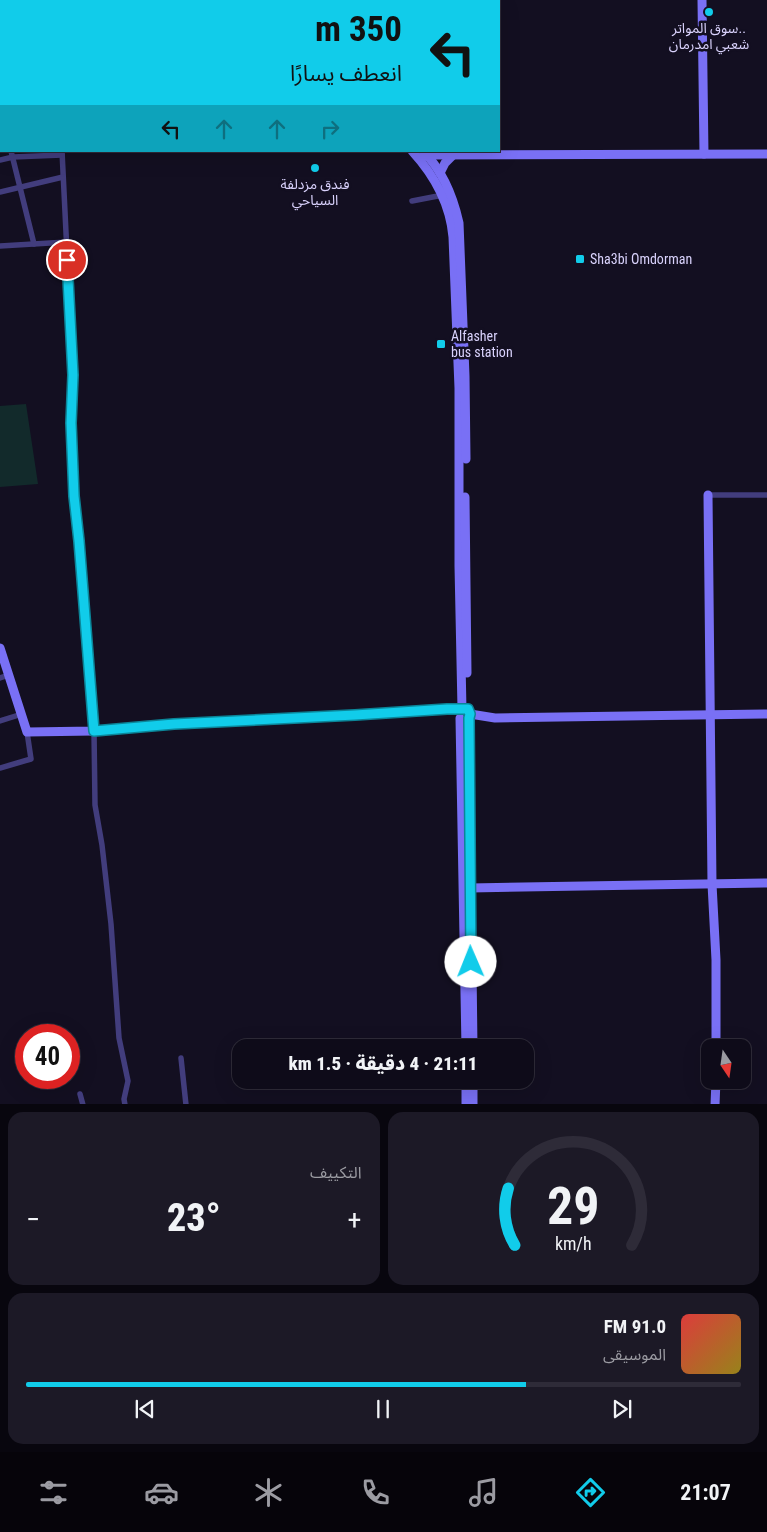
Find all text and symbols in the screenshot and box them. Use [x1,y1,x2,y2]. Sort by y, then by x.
marker: سوق المواتر.. شعبي امدرمان [703,6,715,18]
text: 350 m [315,9,402,50]
icon: left [420,20,485,85]
place label: سوق المواتر.. شعبي امدرمان [669,20,749,55]
text: انعطف يسارًا [290,61,402,86]
icon: left [157,115,185,143]
icon: ahead [210,115,238,143]
icon: ahead [263,115,291,143]
icon: right [316,115,344,143]
marker: فندق مزدلفة السياحي [309,162,321,174]
place label: فندق مزدلفة السياحي [280,176,350,211]
pin [46,239,88,281]
icon: arrive [53,246,81,274]
place label: Sha3bi Omdorman [590,251,692,267]
marker: Sha3bi Omdorman [574,253,586,265]
place label: Alfasher bus station [451,328,513,360]
marker: Alfasher bus station [435,338,447,350]
position arrow [444,935,496,987]
speed limit sign: 40 [15,1024,80,1089]
north arrow [701,1039,751,1089]
map controls [701,1039,751,1089]
text: 21:11 · 4 دقيقة · 1.5 km [289,1052,477,1075]
text: التكييف [310,1163,362,1182]
text: 29 [547,1176,600,1237]
text: 23° [167,1196,221,1240]
text: − [26,1203,40,1236]
text: + [348,1203,362,1236]
text: km/h [555,1233,592,1254]
text: 91.0 FM [604,1315,666,1338]
text: الموسيقى [603,1345,666,1364]
icon: previous [131,1395,159,1423]
icon: pause [369,1395,397,1423]
icon: next [608,1395,636,1423]
icon: filters [36,1475,71,1510]
icon: car [144,1475,179,1510]
icon: climate [251,1475,286,1510]
icon: phone [358,1475,393,1510]
icon: music [466,1475,501,1510]
icon: directions [573,1475,608,1510]
text: 21:07 [680,1480,731,1505]

